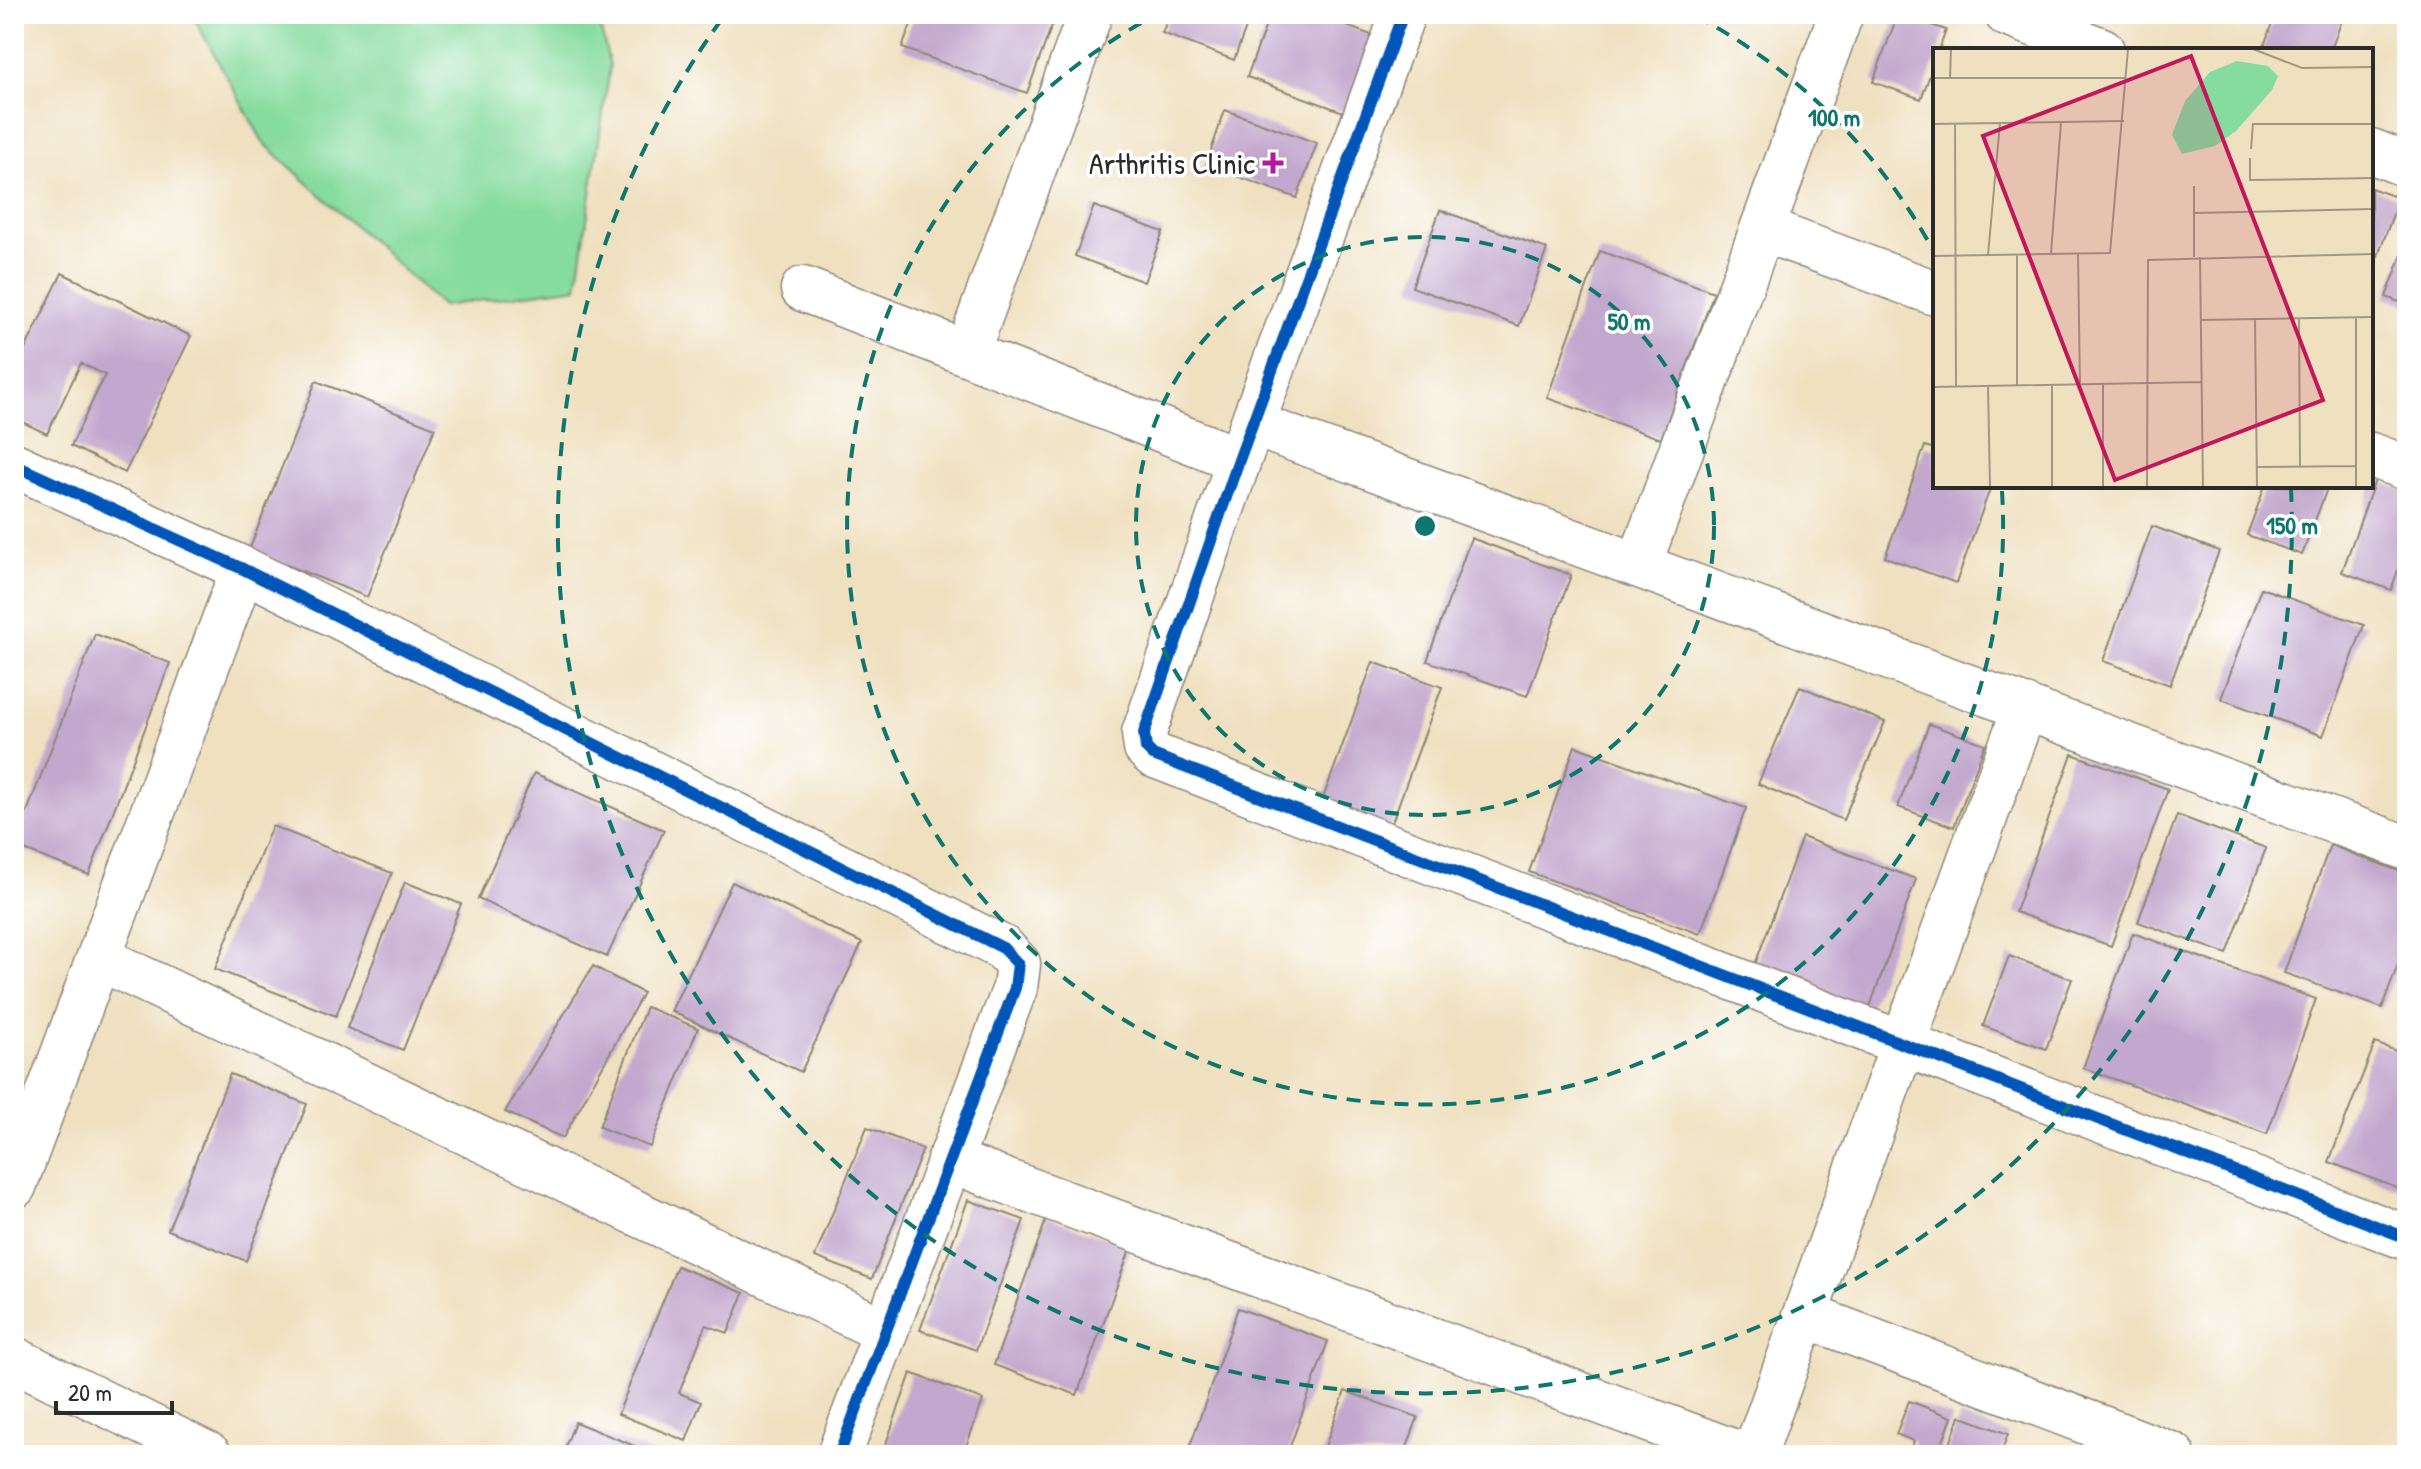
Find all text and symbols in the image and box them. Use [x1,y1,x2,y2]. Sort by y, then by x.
inset map [1933,48,2373,488]
text: 100 m [1808,101,1860,133]
place label: Arthritis Clinic [1089,143,1255,183]
marker: Arthritis Clinic [1262,152,1284,174]
text: 50 m [1608,305,1650,337]
text: 150 m [2266,509,2318,541]
centre of rings [1411,512,1439,540]
scale bar [56,1365,172,1415]
text: 20 m [68,1376,112,1408]

